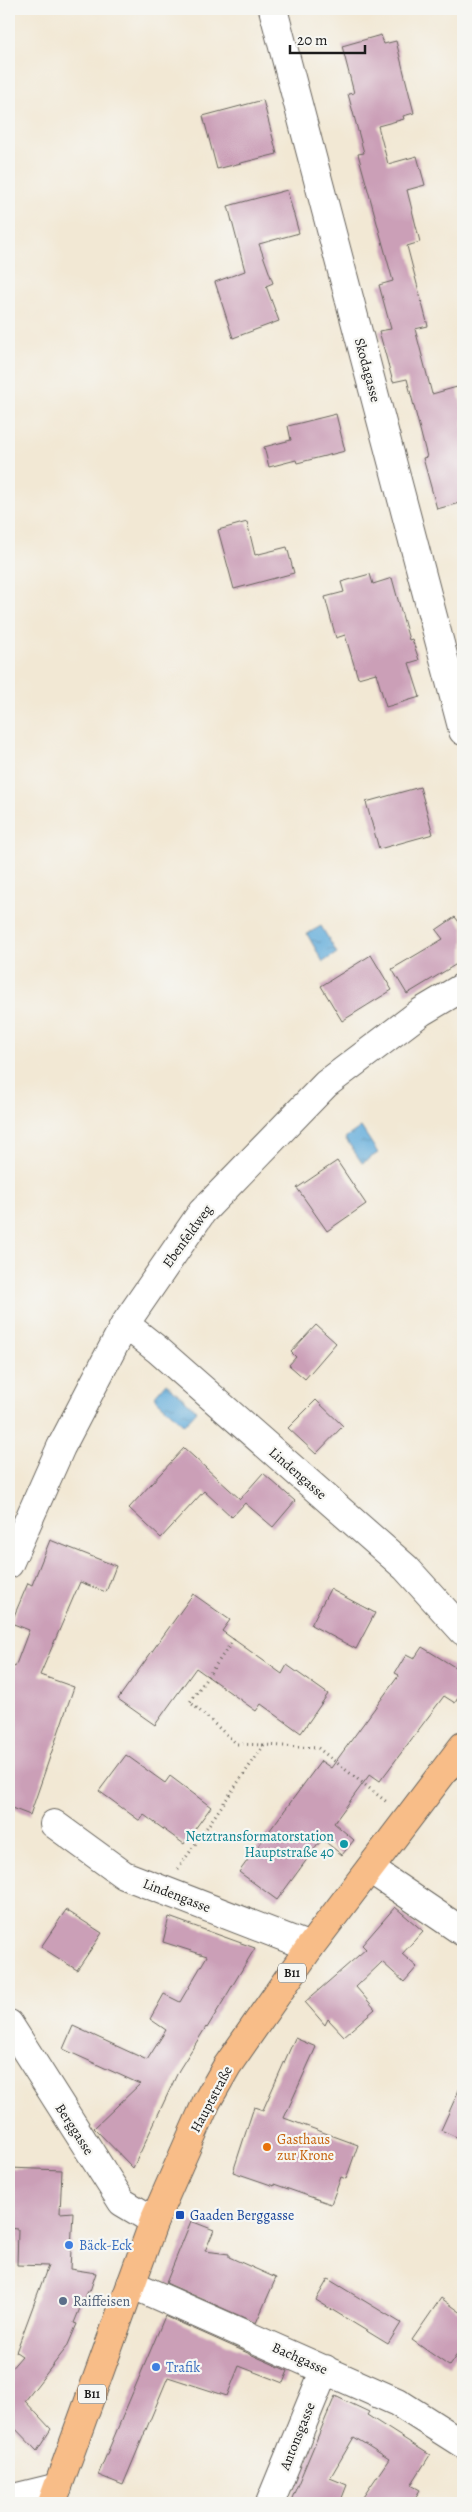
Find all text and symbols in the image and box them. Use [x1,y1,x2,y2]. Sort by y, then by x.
scale bar [290,22,364,54]
text: 20 m [297,30,328,50]
street label: Skodagasse [350,336,385,404]
street label: Ebenfeldweg [158,1201,217,1272]
street label: Lindengasse [265,1443,331,1504]
place label: Netztransformatorstation Hauptstraße 40 [185,1827,334,1862]
marker: Netztransformatorstation Hauptstraße 40 [338,1838,350,1850]
street label: Lindengasse [140,1874,213,1917]
road number: B11 [278,1964,306,1982]
street label: Hauptstraße [186,2063,237,2136]
street label: Berggasse [51,2100,98,2159]
place label: Gasthaus zur Krone [277,2130,334,2165]
marker: Gasthaus zur Krone [261,2141,273,2153]
place label: Gaaden Berggasse [190,2206,294,2225]
marker: Gaaden Berggasse [174,2209,186,2221]
place label: Bäck-Eck [79,2236,132,2255]
marker: Bäck-Eck [63,2239,75,2251]
place label: Raiffeisen [73,2292,130,2311]
marker: Raiffeisen [57,2295,69,2307]
street label: Bachgasse [269,2338,331,2379]
place label: Trafik [166,2358,200,2377]
marker: Trafik [150,2361,162,2373]
road number: B11 [78,2384,106,2404]
street label: Antonsgasse [275,2400,320,2474]

